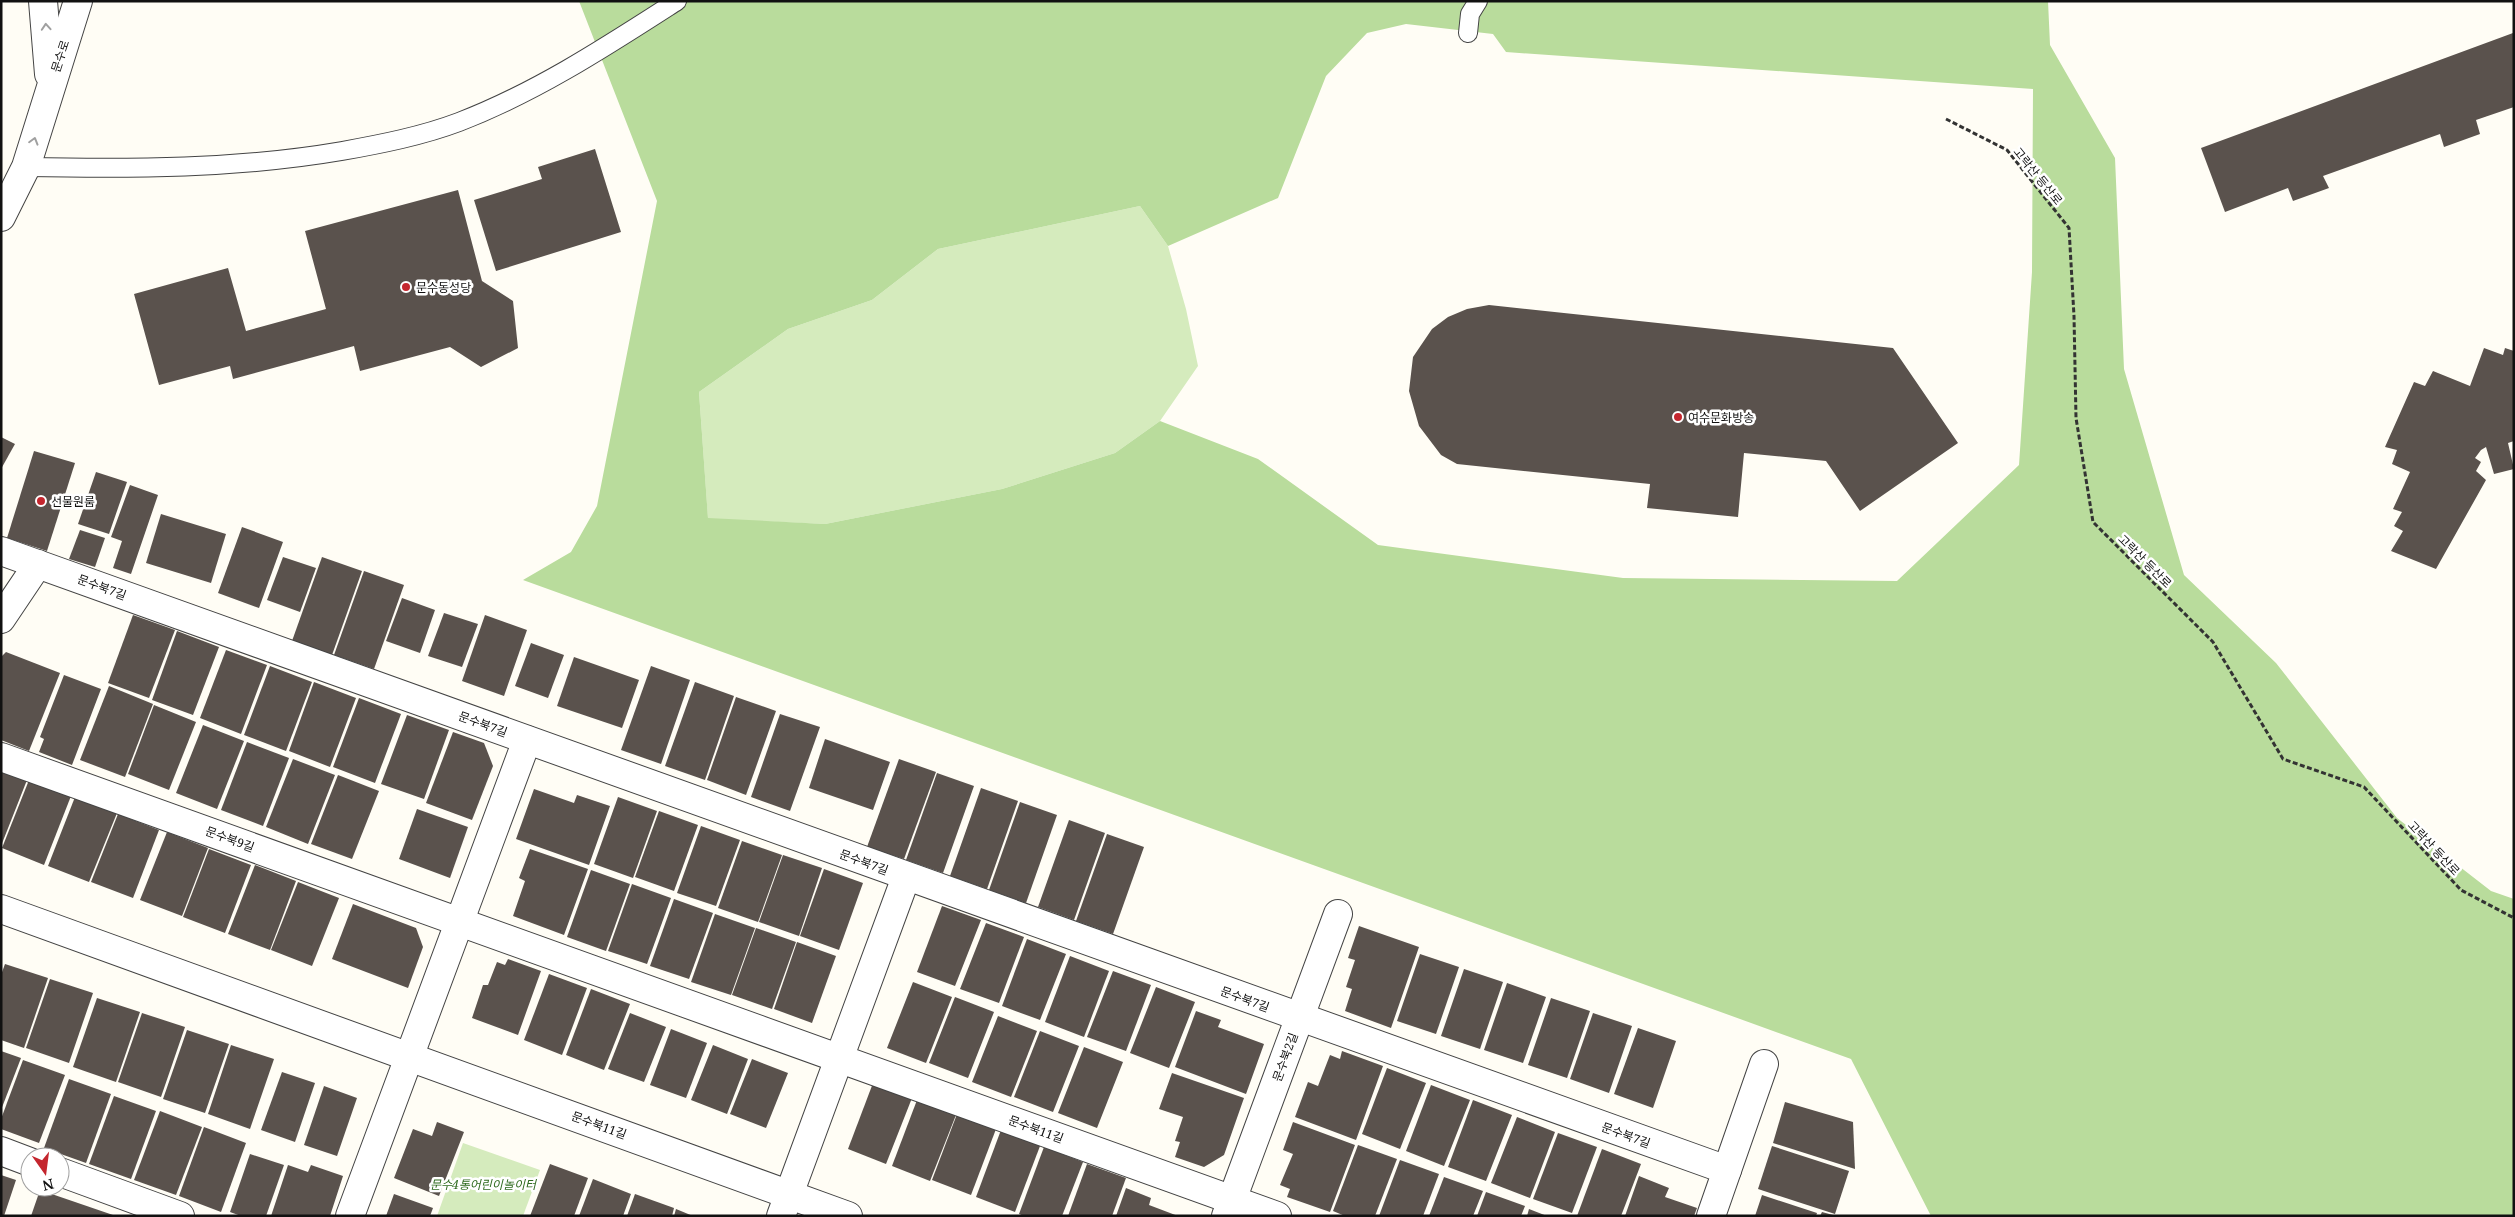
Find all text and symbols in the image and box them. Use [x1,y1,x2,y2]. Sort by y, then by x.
one-way arrow [40,23,51,31]
street label: 문수로 [47,38,73,74]
one-way arrow [28,137,38,145]
street label: 고락산 등산로 [2010,144,2066,208]
place label: 문수동성당 [416,279,471,296]
marker: 문수동성당 [400,281,412,293]
place label: 여수문화방송 [1688,409,1754,426]
marker: 여수문화방송 [1672,411,1684,423]
place label: 선물원룸 [51,493,95,510]
marker: 선물원룸 [35,495,47,507]
street label: 고락산 등산로 [2114,530,2176,592]
street label: 문수북7길 [75,570,129,604]
street label: 문수북7길 [456,707,510,741]
street label: 고락산 등산로 [2404,817,2464,879]
street label: 문수북9길 [203,822,257,856]
street label: 문수북7길 [837,845,891,879]
street label: 문수북7길 [1218,982,1272,1016]
street label: 문수북2길 [1268,1030,1302,1084]
street label: 문수북11길 [569,1107,629,1143]
street label: 문수북11길 [1006,1111,1066,1147]
street label: 문수북7길 [1599,1118,1653,1152]
north arrow [20,1147,70,1197]
text: N [41,1175,56,1196]
park label: 문수4통어린이놀이터 [430,1176,538,1193]

